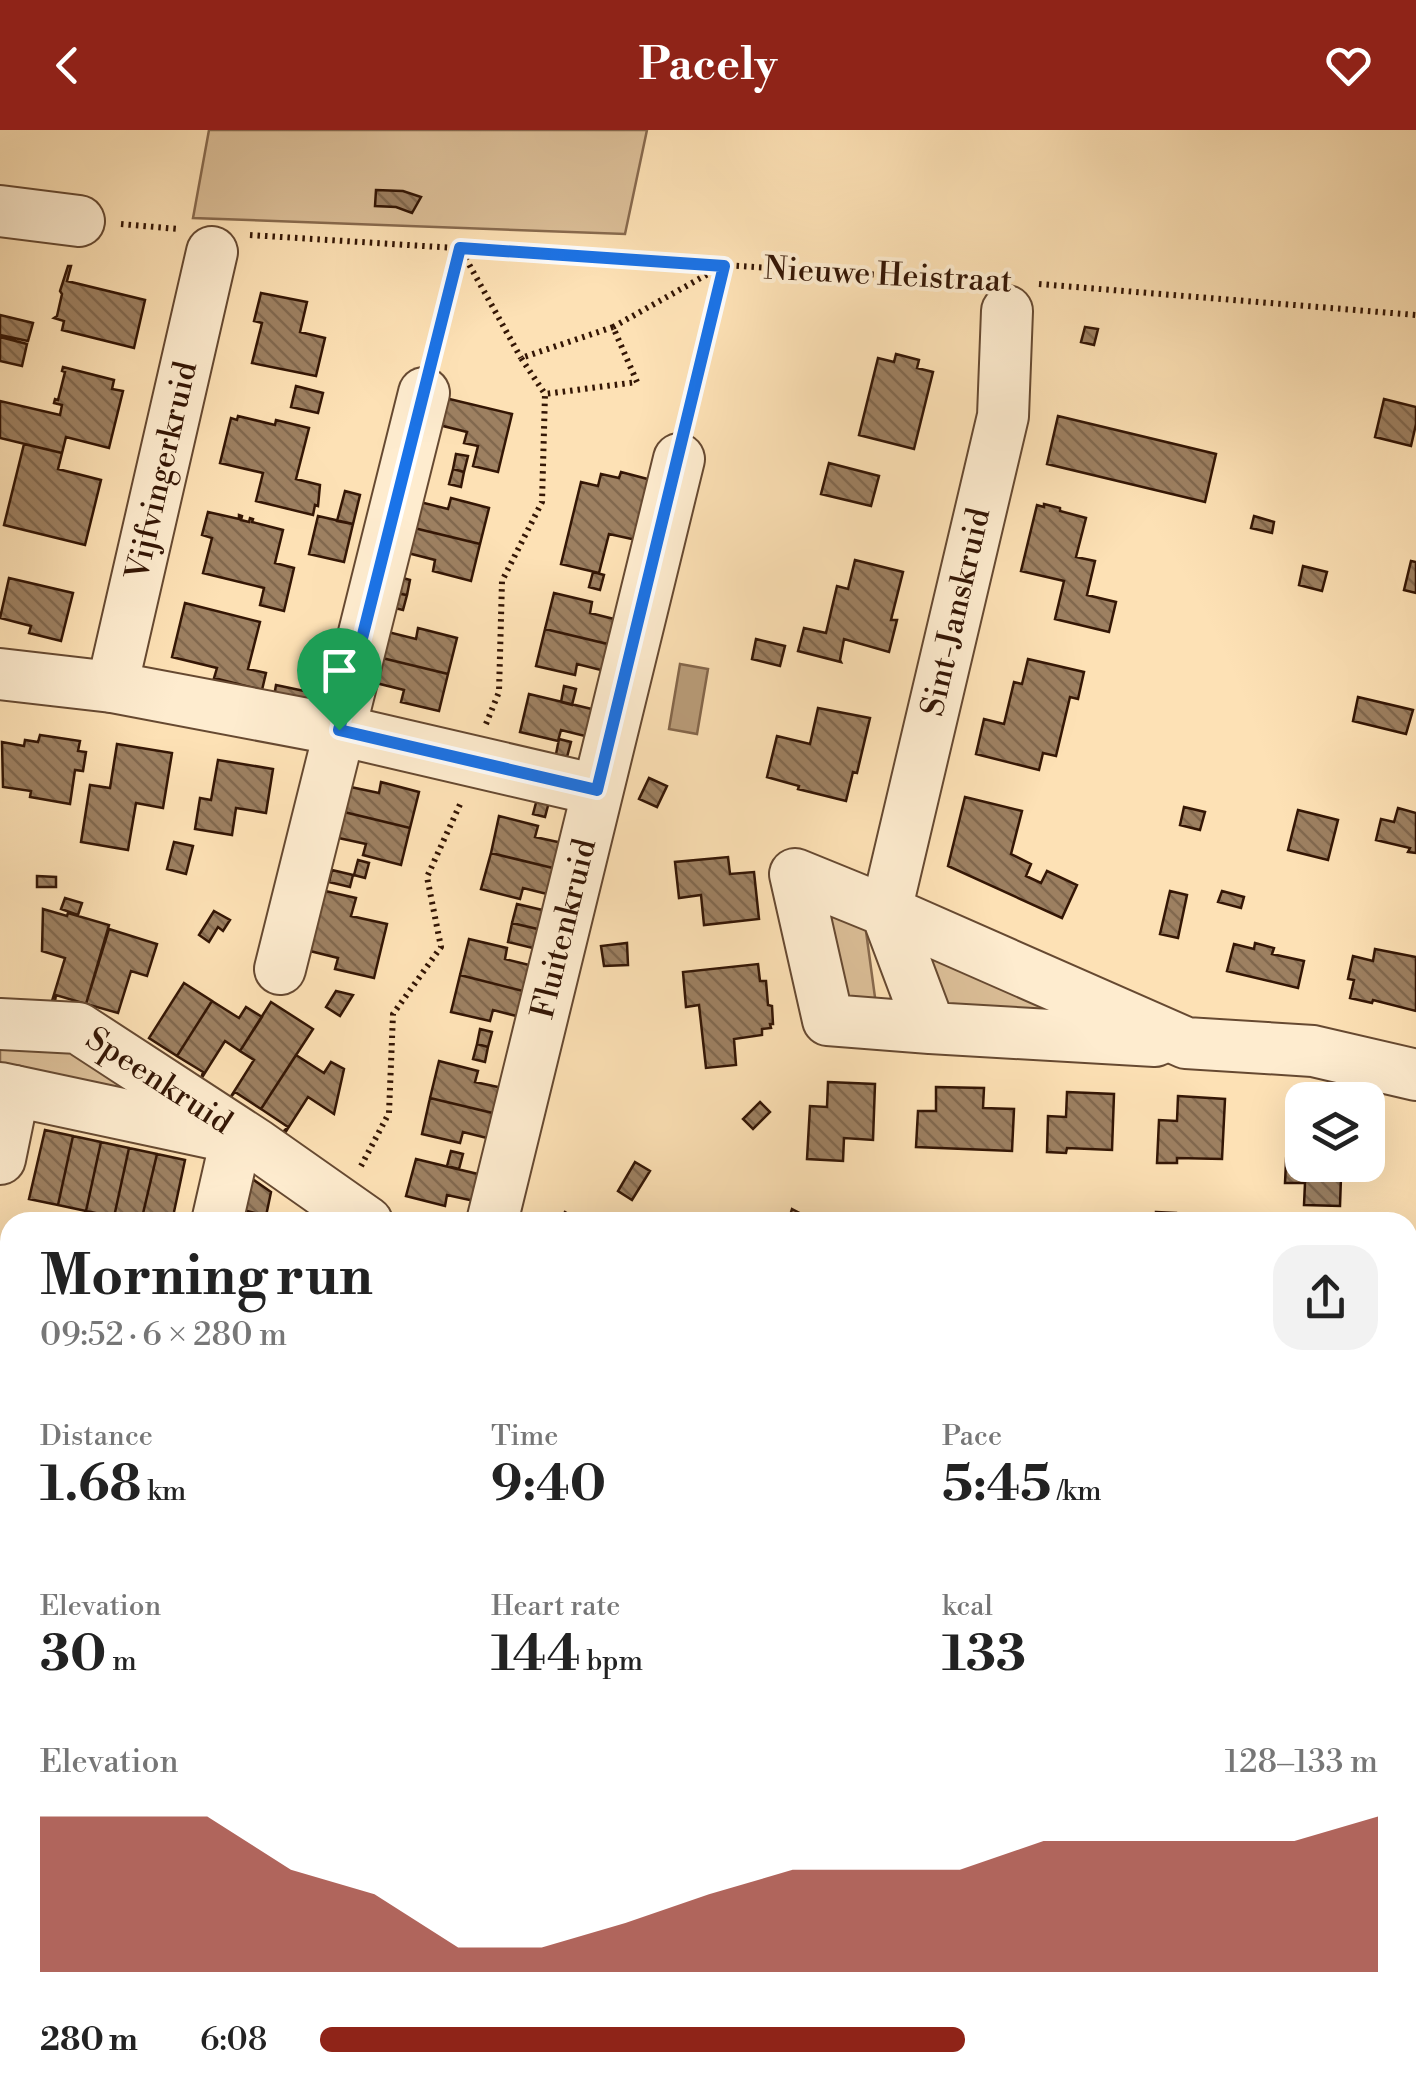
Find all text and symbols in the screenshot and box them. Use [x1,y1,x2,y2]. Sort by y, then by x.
text: Pacely [639,37,777,94]
icon: back [40,38,95,93]
icon: heart [1321,38,1376,93]
street label: Nieuwe Heistraat [763,249,1013,301]
street label: Vijfvingerkruid [117,357,206,585]
street label: Sint-Janskruid [913,504,999,720]
pin [297,628,382,731]
icon: arrive [312,643,367,698]
street label: Fluitenkruid [523,835,605,1023]
street label: Speenkruid [78,1019,240,1143]
map controls [1285,1082,1385,1182]
button: layers [1285,1082,1385,1182]
text: Morning run [40,1243,373,1312]
button: share [1273,1245,1378,1350]
text: 09:52 · 6 × 280 m [40,1315,287,1355]
text: Distance [40,1419,153,1454]
text: Time [491,1419,558,1454]
text: Pace [942,1419,1002,1454]
text: 1.68 [40,1454,141,1516]
text: 9:40 [491,1454,606,1516]
text: 5:45 [942,1454,1051,1516]
text: km [141,1474,186,1509]
text: /km [1051,1474,1101,1509]
text: Elevation [40,1589,161,1624]
text: Heart rate [491,1589,620,1624]
text: kcal [942,1589,993,1624]
text: 30 [40,1624,106,1686]
text: 144 [491,1624,581,1686]
text: 133 [942,1624,1026,1686]
text: m [106,1644,137,1679]
text: bpm [581,1644,643,1679]
text: Elevation [40,1742,179,1782]
text: 128–133 m [1225,1742,1378,1782]
text: 280 m [40,2020,138,2060]
text: 6:08 [200,2020,267,2060]

